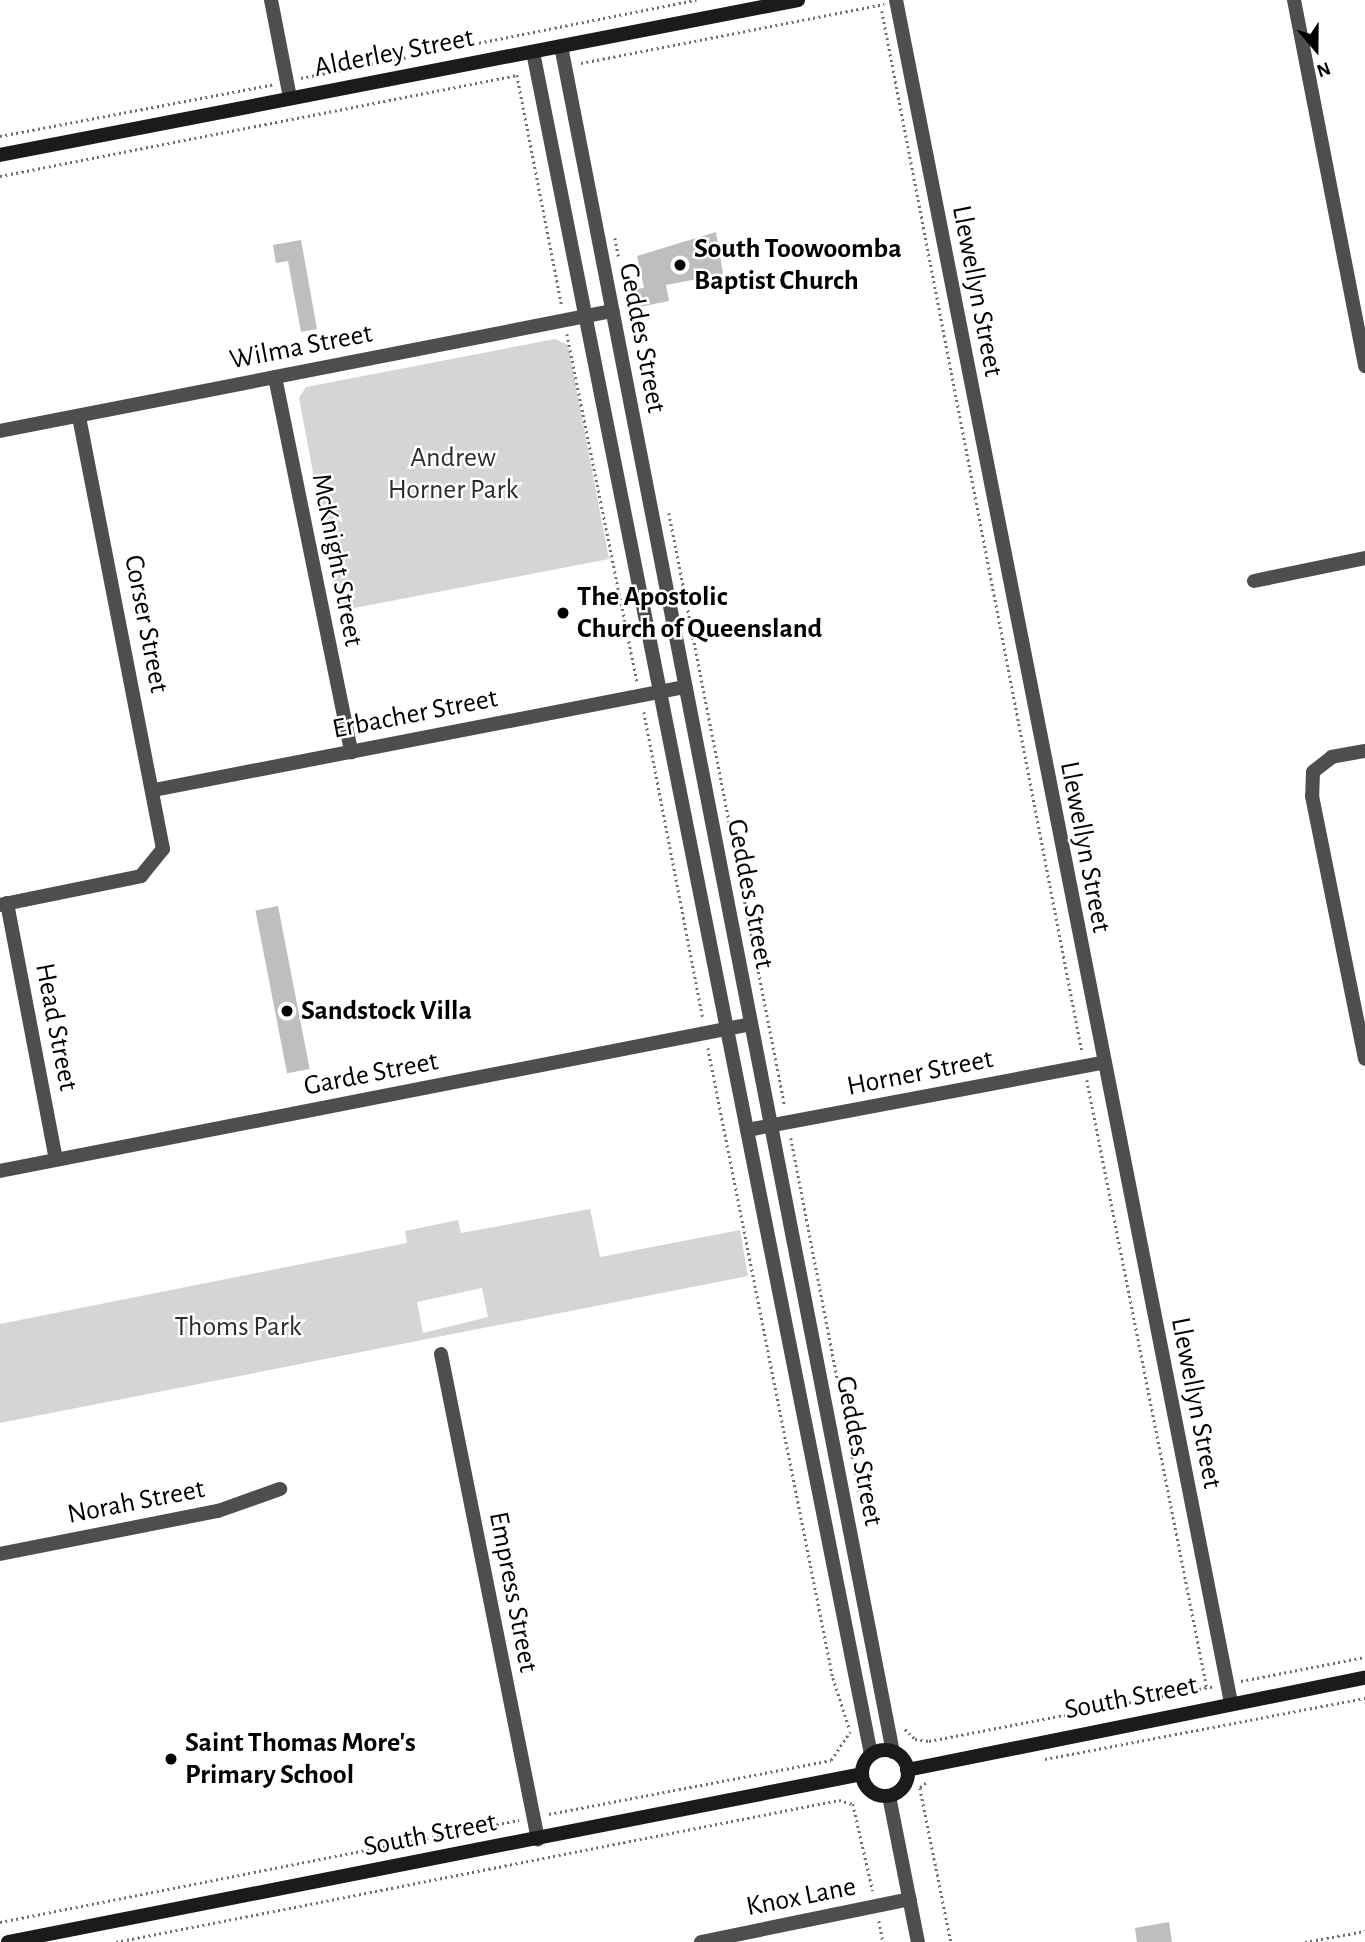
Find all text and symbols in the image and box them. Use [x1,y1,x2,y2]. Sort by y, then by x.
north arrow [1281,14,1351,84]
street label: Alderley Street [311,21,477,85]
text: N [1314,58,1333,80]
street label: Llewellyn Street [944,203,1010,379]
place label: South Toowoomba Baptist Church [694,232,902,298]
marker: South Toowoomba Baptist Church [672,257,688,273]
street label: Geddes Street [611,260,673,416]
street label: Wilma Street [227,317,375,377]
park label: Andrew Horner Park [388,441,518,507]
street label: McKnight Street [304,471,370,649]
street label: Corser Street [116,552,176,696]
place label: The Apostolic Church of Queensland [577,580,822,646]
marker: The Apostolic Church of Queensland [555,605,571,621]
street label: Erbacher Street [330,682,500,746]
street label: Llewellyn Street [1052,759,1118,935]
street label: Geddes Street [719,816,781,972]
street label: Head Street [27,960,85,1094]
place label: Sandstock Villa [301,994,472,1028]
marker: Sandstock Villa [279,1003,295,1019]
street label: Horner Street [844,1042,996,1104]
street label: Garde Street [301,1045,441,1103]
park label: Thoms Park [174,1310,302,1344]
street label: Llewellyn Street [1163,1315,1229,1491]
street label: Geddes Street [828,1373,890,1529]
street label: Norah Street [65,1472,207,1532]
street label: Empress Street [481,1509,545,1675]
street label: South Street [1062,1669,1200,1727]
place label: Saint Thomas More's Primary School [185,1726,416,1792]
marker: Saint Thomas More's Primary School [163,1751,179,1767]
street label: South Street [361,1806,499,1864]
street label: Knox Lane [743,1870,859,1924]

